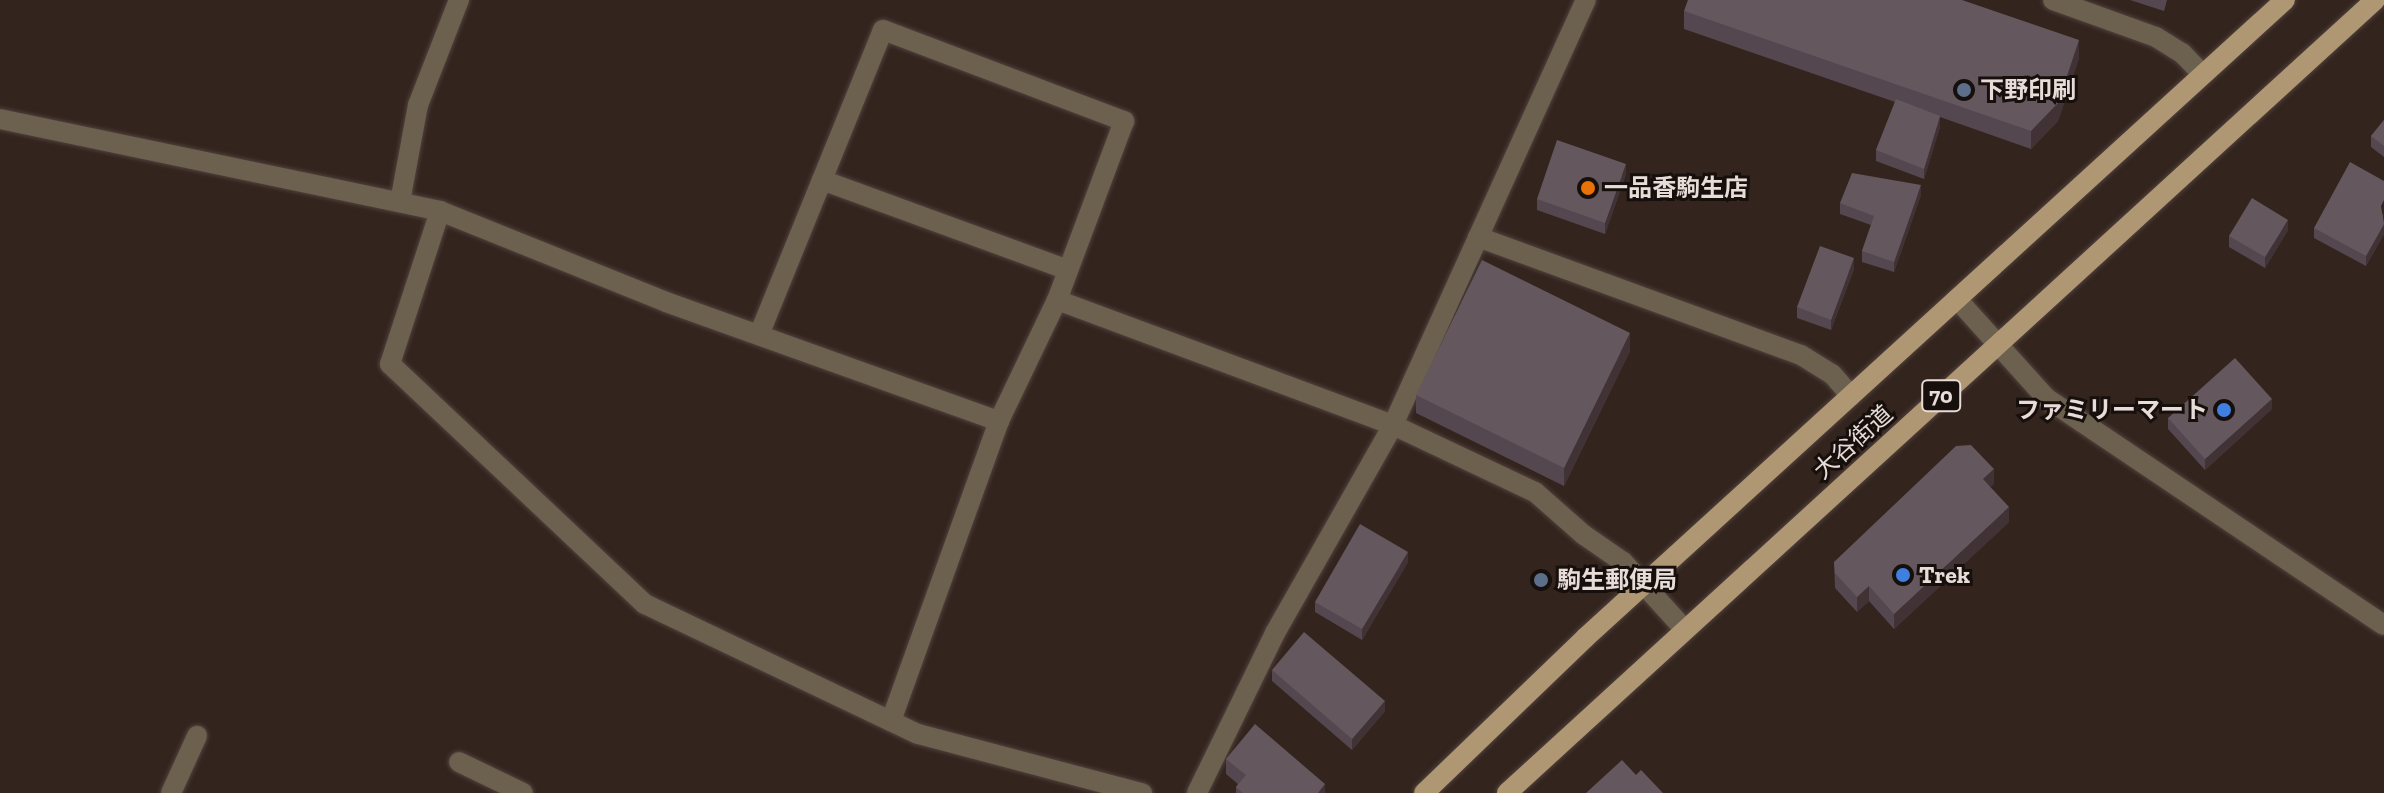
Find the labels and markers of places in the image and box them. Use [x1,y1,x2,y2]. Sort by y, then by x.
place label: 下野印刷 [1980,76,2076,104]
marker: 下野印刷 [1955,81,1973,99]
place label: 一品香駒生店 [1604,174,1748,202]
marker: 一品香駒生店 [1579,179,1597,197]
place label: ファミリーマート [2016,396,2208,424]
marker: ファミリーマート [2215,401,2233,419]
place label: Trek [1919,561,1970,589]
place label: 駒生郵便局 [1557,566,1677,594]
marker: Trek [1894,566,1912,584]
marker: 駒生郵便局 [1532,571,1550,589]

